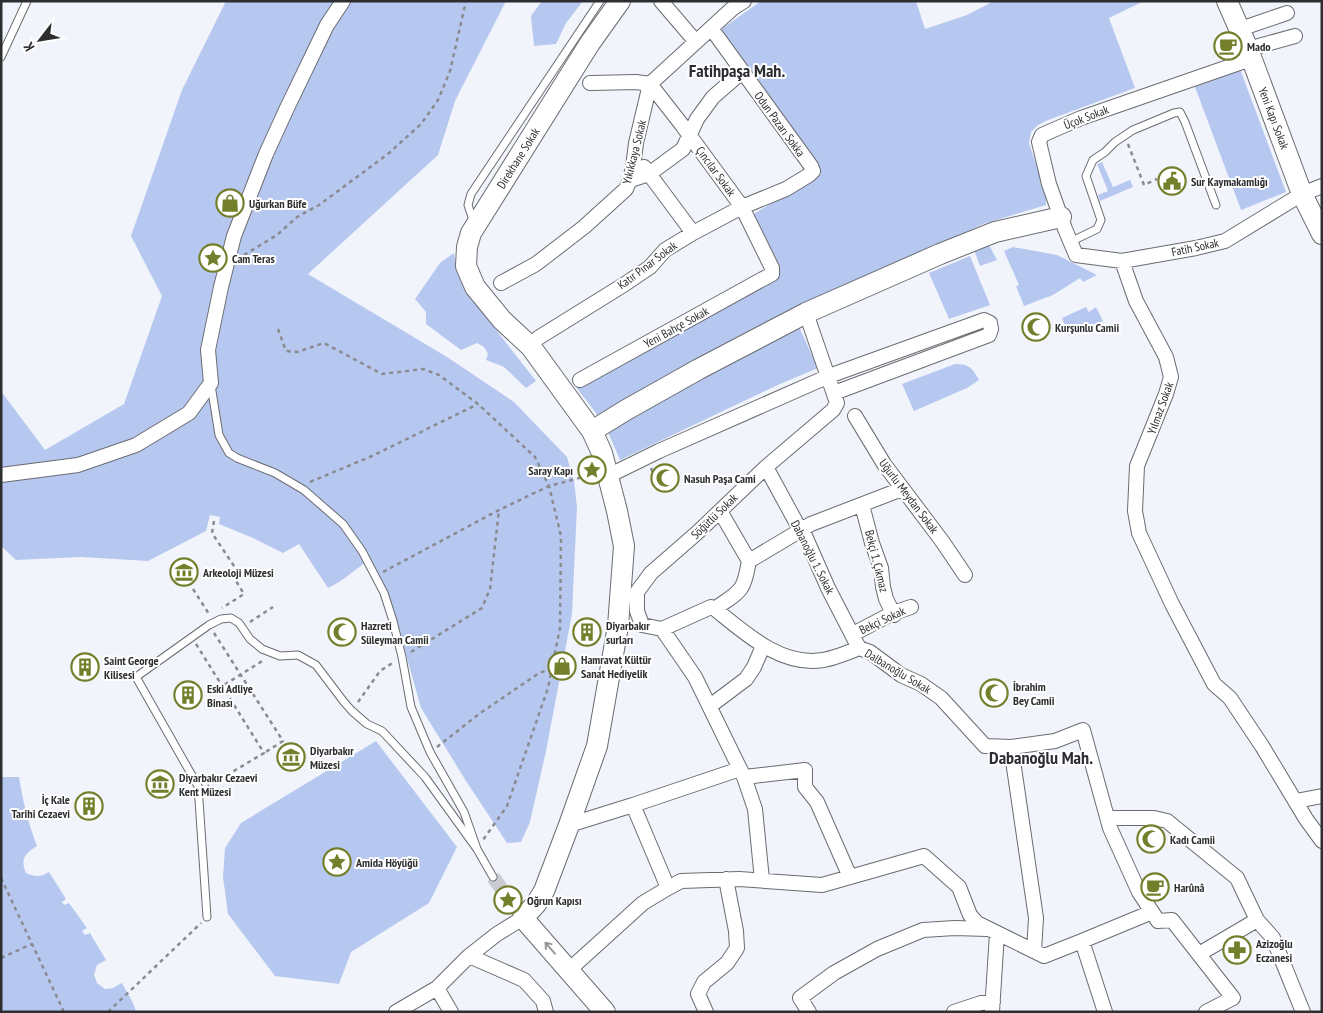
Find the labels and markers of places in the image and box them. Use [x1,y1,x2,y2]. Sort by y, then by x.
cafe icon: Mado [1213,31,1243,61]
place label: Mado [1247,39,1271,54]
public building icon: Sur Kaymakamlığı [1157,166,1187,196]
place label: Sur Kaymakamlığı [1191,174,1268,189]
shop icon: Uğurkan Büfe [215,188,245,218]
place label: Uğurkan Büfe [249,196,307,211]
place icon: Cam Teras [198,243,228,273]
place label: Cam Teras [232,251,275,266]
mosque icon: Kurşunlu Camii [1021,312,1051,342]
place label: Kurşunlu Camii [1055,320,1119,335]
place icon: Saray Kapı [577,455,607,485]
place label: Saray Kapı [528,463,573,478]
mosque icon: Nasuh Paşa Cami [650,463,680,493]
place label: Nasuh Paşa Cami [684,471,756,486]
museum icon: Arkeoloji Müzesi [169,557,199,587]
place label: Arkeoloji Müzesi [202,565,274,580]
mosque icon: Hazreti Süleyman Camii [327,617,357,647]
building icon: Diyarbakır surları [572,617,602,647]
place label: Hazreti Süleyman Camii [361,618,429,647]
place label: Diyarbakır surları [606,618,650,647]
shop icon: Hamravat Kültür Sanat Hediyelik [547,651,577,681]
building icon: Saint George Kilisesi [70,652,100,682]
place label: Hamravat Kültür Sanat Hediyelik [581,652,652,681]
place label: Saint George Kilisesi [104,653,159,682]
mosque icon: İbrahim Bey Camii [979,678,1009,708]
place label: İbrahim Bey Camii [1013,679,1055,708]
building icon: Eski Adliye Binası [173,680,203,710]
place label: Eski Adliye Binası [207,681,253,710]
museum icon: Diyarbakır Müzesi [276,742,306,772]
place label: Diyarbakır Müzesi [310,743,354,772]
museum icon: Diyarbakır Cezaevi Kent Müzesi [145,769,175,799]
place label: Diyarbakır Cezaevi Kent Müzesi [179,770,258,799]
building icon: İç Kale Tarihi Cezaevi [74,791,104,821]
place label: İç Kale Tarihi Cezaevi [11,792,70,821]
mosque icon: Kadı Camii [1136,824,1166,854]
place label: Kadı Camii [1170,832,1215,847]
place icon: Amida Höyüğü [322,847,352,877]
place label: Amida Höyüğü [355,855,418,870]
cafe icon: Harûnâ [1140,872,1170,902]
place label: Harûnâ [1174,880,1205,895]
place icon: Oğrun Kapısı [493,885,523,915]
place label: Oğrun Kapısı [527,893,582,908]
pharmacy icon: Azizoğlu Eczanesi [1222,935,1252,965]
place label: Azizoğlu Eczanesi [1255,936,1293,965]

